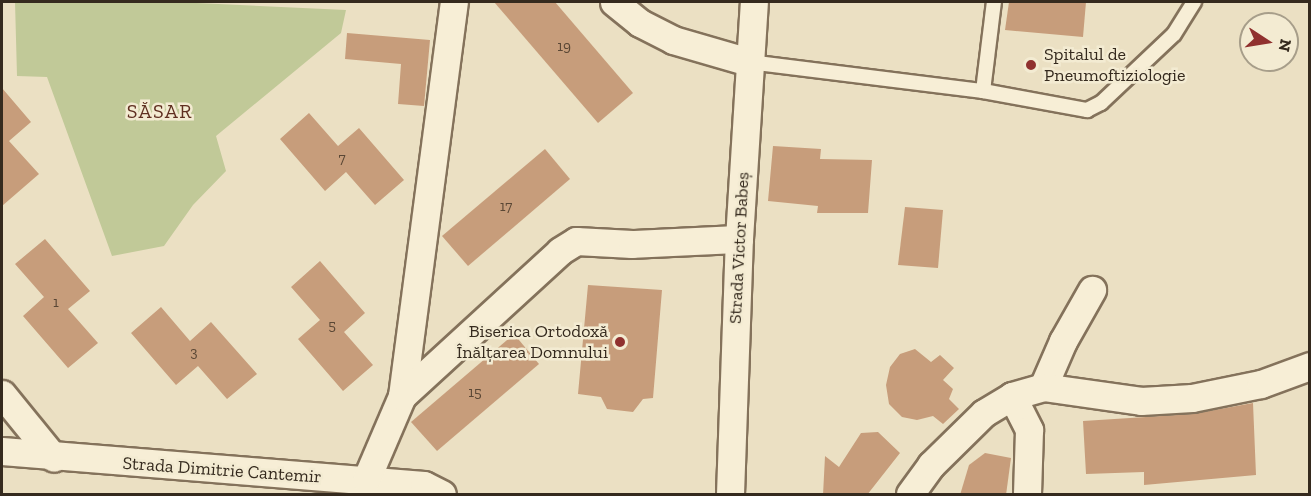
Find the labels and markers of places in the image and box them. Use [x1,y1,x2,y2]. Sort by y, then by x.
place label: Spitalul de Pneumoftiziologie [1044,44,1185,86]
marker: Spitalul de Pneumoftiziologie [1022,56,1040,74]
place label: Biserica Ortodoxă Înălțarea Domnului [456,321,608,364]
marker: Biserica Ortodoxă Înălțarea Domnului [613,335,627,349]

